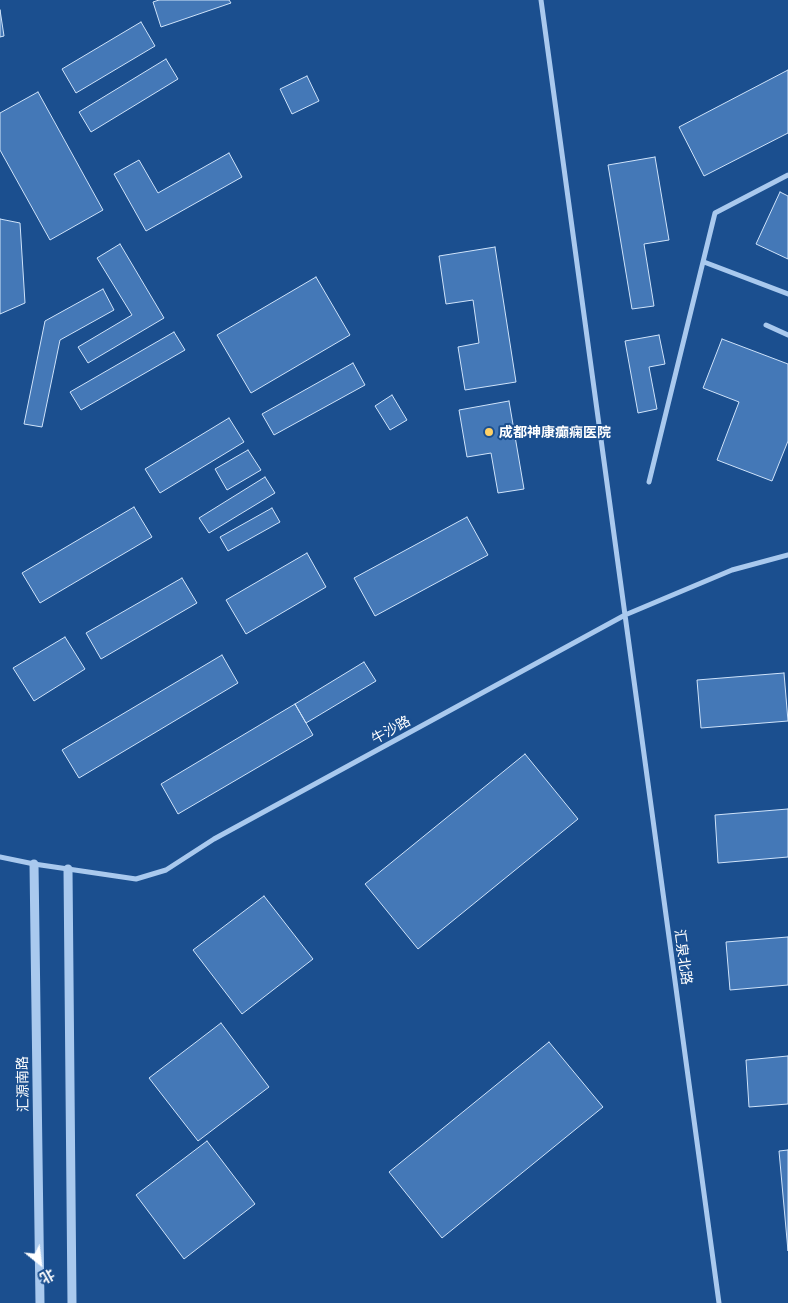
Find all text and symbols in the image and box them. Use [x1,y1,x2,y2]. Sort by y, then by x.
place label: 成都神康癫痫医院 [499,424,611,440]
marker: 成都神康癫痫医院 [483,426,495,438]
street label: 牛沙路 [369,712,413,748]
street label: 汇泉北路 [671,928,695,986]
street label: 汇源南路 [14,1056,32,1112]
north arrow [15,1238,65,1288]
text: 北 [37,1266,58,1287]

